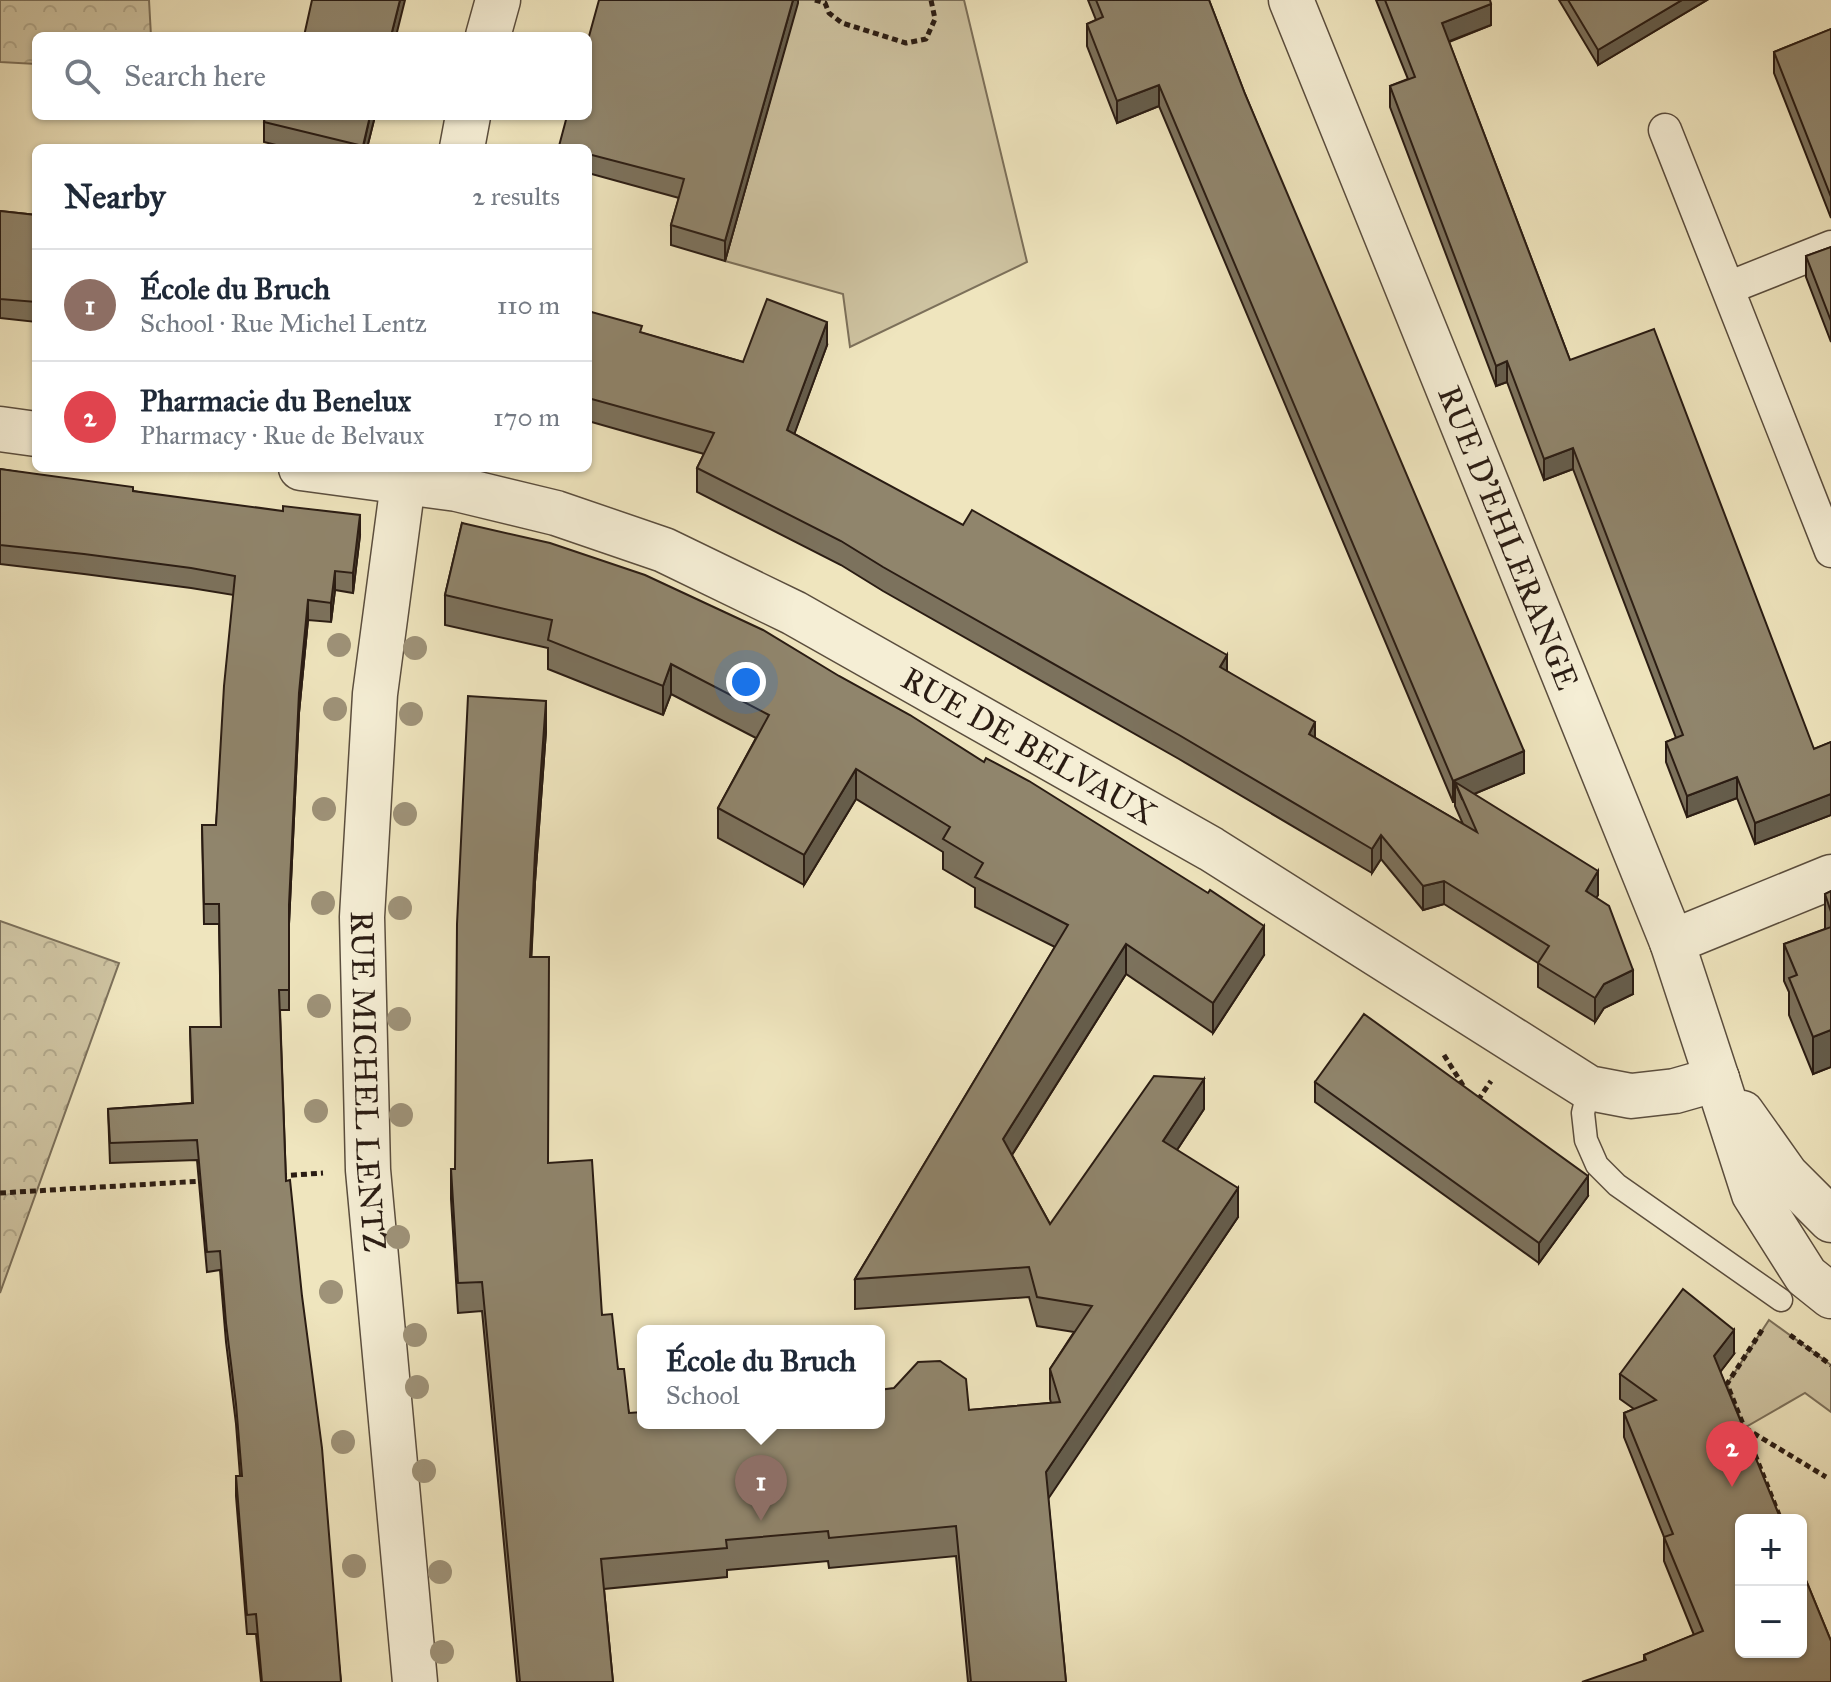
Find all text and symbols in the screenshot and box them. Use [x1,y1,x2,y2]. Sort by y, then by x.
search box [32,32,592,120]
icon: search [60,54,104,98]
text: Search here [124,58,266,94]
text: Nearby [64,176,166,217]
text: 2 results [472,180,560,212]
text: École du Bruch [140,271,330,307]
text: 1 [85,289,95,321]
text: 110 m [497,289,560,321]
text: School · Rue Michel Lentz [140,307,427,339]
street label: RUE D'EHLERANGE [1430,380,1587,695]
text: Pharmacie du Benelux [140,383,411,419]
text: 2 [84,401,96,433]
text: 170 m [493,401,560,433]
text: Pharmacy · Rue de Belvaux [140,419,424,451]
street label: RUE DE BELVAUX [895,659,1163,834]
your location [726,662,766,702]
street label: RUE MICHEL LENTZ [342,910,395,1254]
popup [637,1325,885,1429]
text: École du Bruch [666,1343,856,1379]
text: School [666,1379,740,1411]
pin: 2 [1706,1421,1758,1487]
pin: 1 [735,1455,787,1521]
map controls [1735,1514,1807,1658]
button: + [1735,1514,1807,1586]
button: − [1735,1586,1807,1658]

